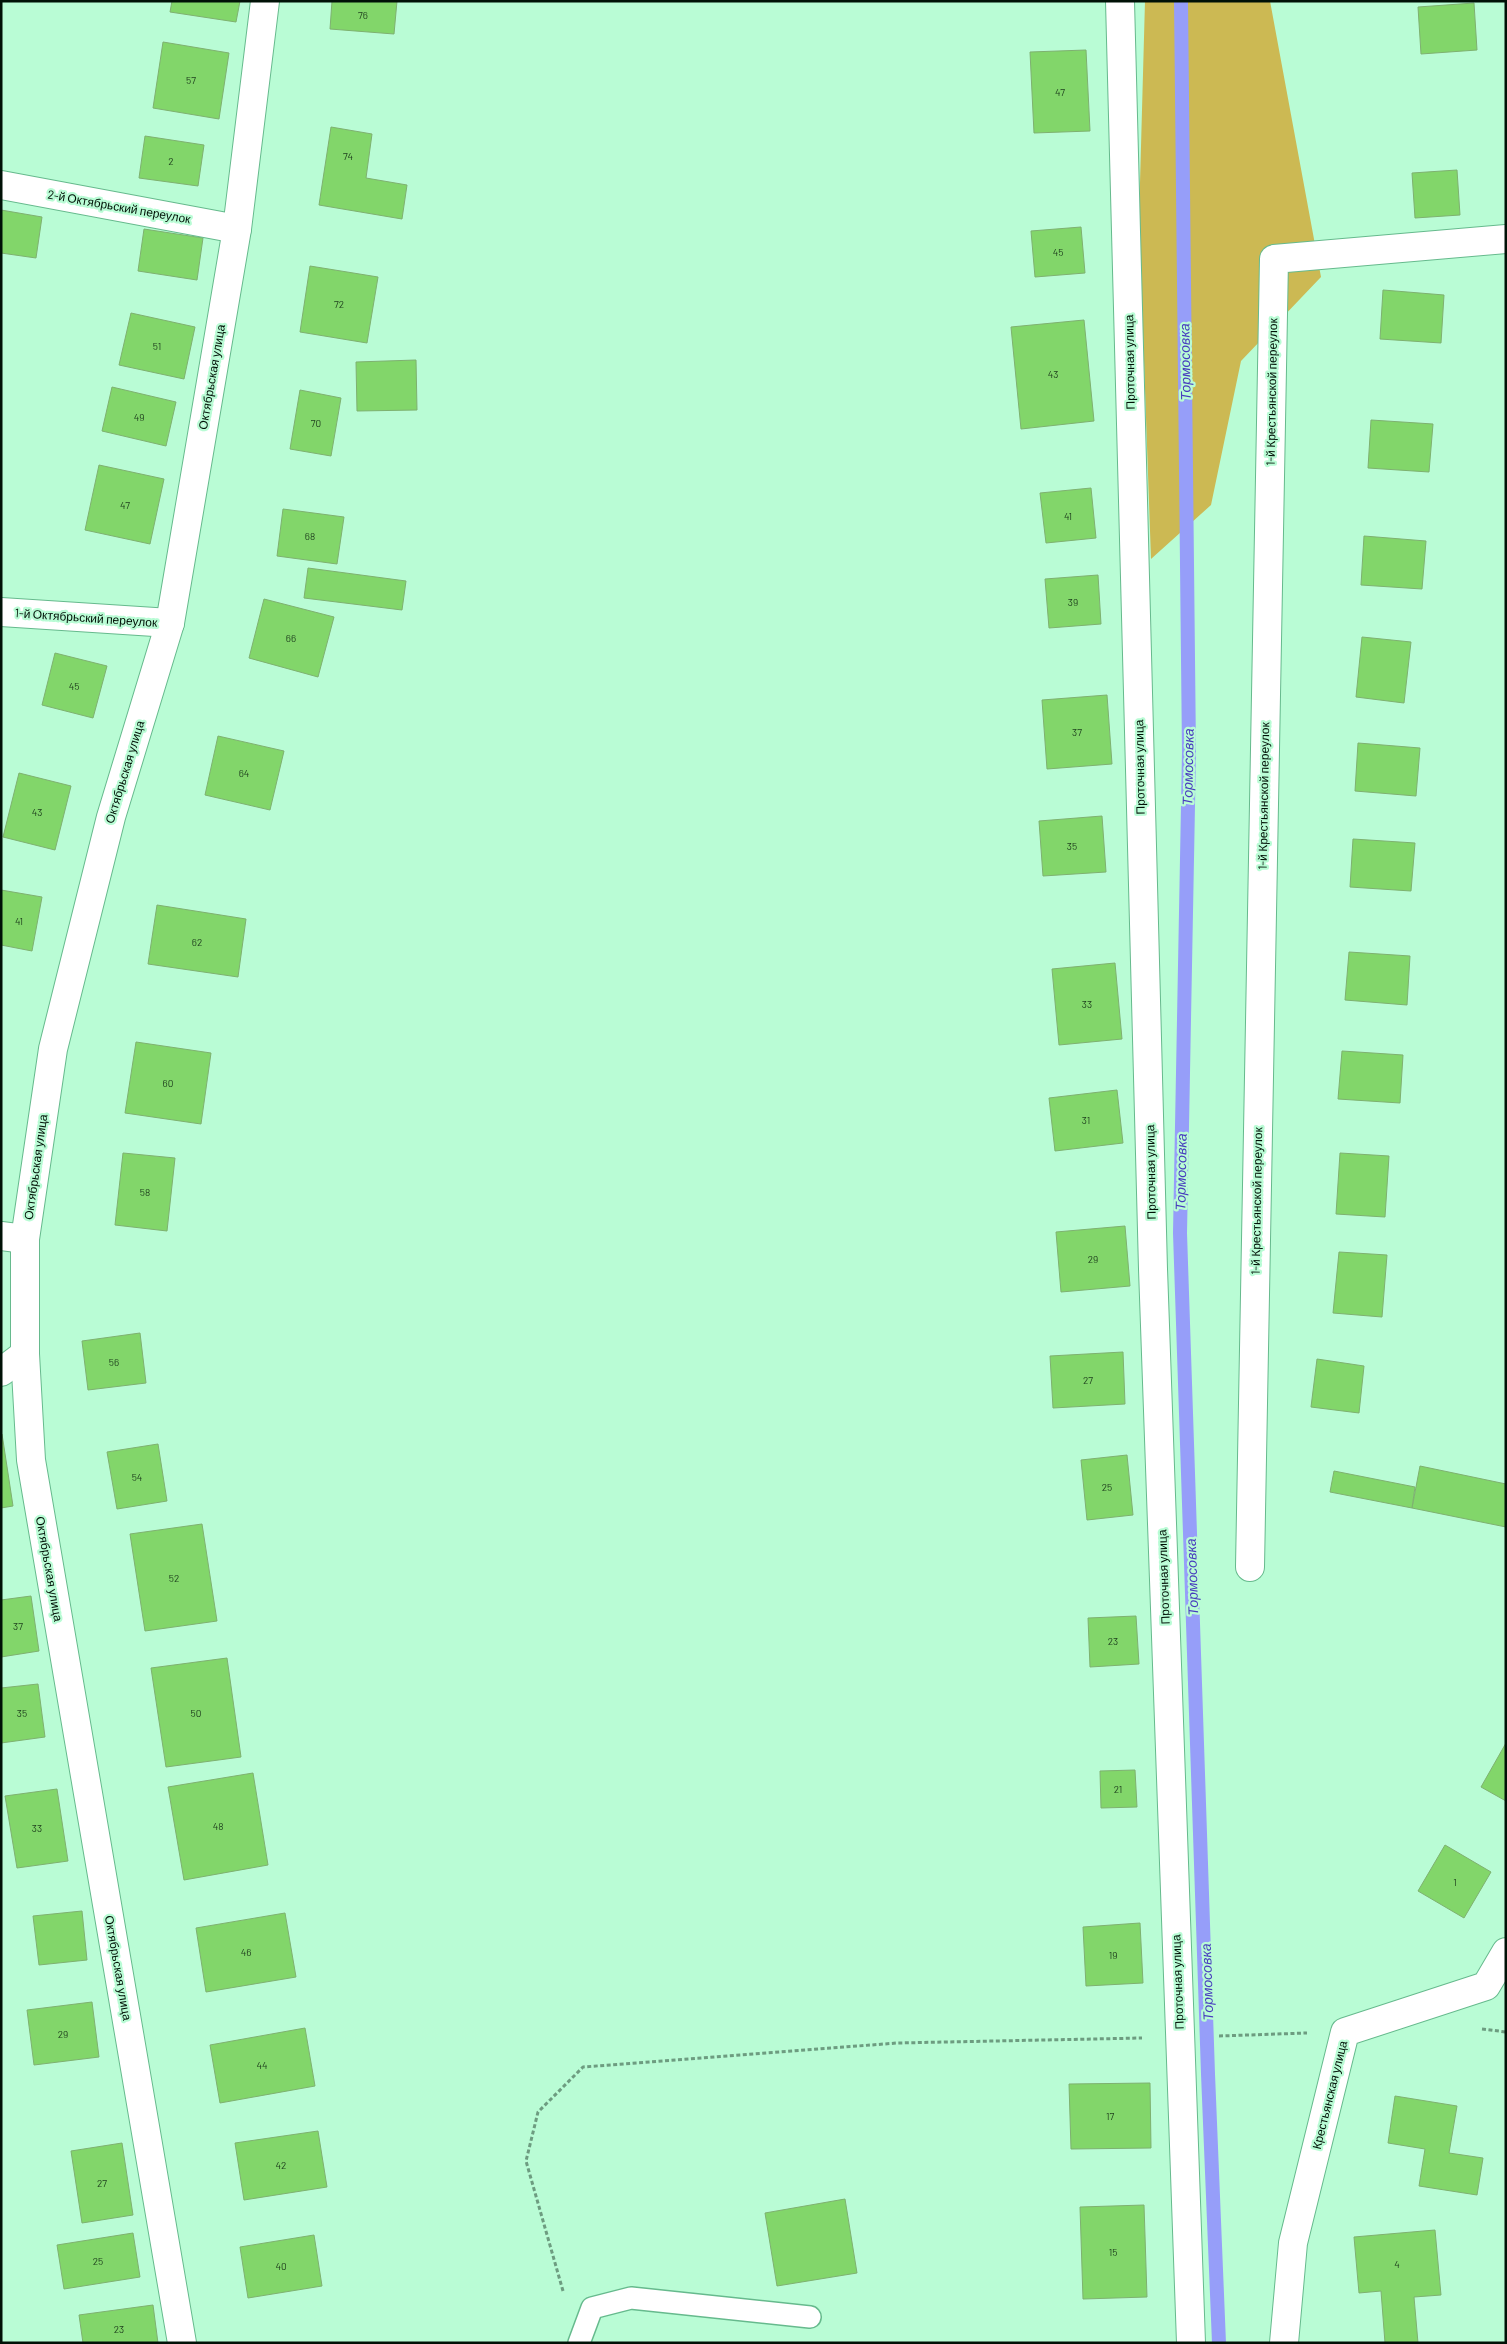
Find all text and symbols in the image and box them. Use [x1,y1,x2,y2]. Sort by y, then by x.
house number: 76 [358,9,368,21]
house number: 57 [186,74,196,86]
house number: 47 [1055,86,1065,98]
house number: 74 [343,150,353,162]
house number: 2 [168,155,174,167]
street label: 2-й Октябрьский переулок [46,187,193,227]
house number: 45 [1053,246,1063,258]
house number: 72 [334,298,344,310]
street label: Проточная улица [1121,314,1138,410]
street label: 1-й Крестьянской переулок [1263,317,1280,466]
street label: Октябрьская улица [195,323,228,431]
water label: Тормосовка [1175,323,1194,401]
house number: 51 [153,340,161,352]
house number: 43 [1048,368,1058,380]
house number: 49 [134,411,144,423]
house number: 70 [311,417,321,429]
house number: 47 [120,499,130,511]
house number: 41 [1064,510,1072,522]
house number: 68 [305,530,315,542]
house number: 39 [1068,596,1078,608]
street label: 1-й Октябрьский переулок [14,605,159,630]
house number: 66 [286,632,296,644]
house number: 45 [69,680,79,692]
street label: Октябрьская улица [102,718,147,825]
street label: Проточная улица [1131,719,1148,815]
street label: 1-й Крестьянской переулок [1255,721,1272,870]
house number: 37 [1072,726,1082,738]
water label: Тормосовка [1178,728,1197,806]
house number: 64 [239,767,249,779]
house number: 43 [32,806,42,818]
house number: 35 [1067,840,1077,852]
house number: 41 [15,915,23,927]
house number: 62 [192,936,202,948]
house number: 33 [1082,998,1092,1010]
house number: 60 [163,1077,173,1089]
street label: Октябрьская улица [21,1113,50,1221]
house number: 31 [1082,1114,1090,1126]
street label: Проточная улица [1142,1124,1159,1220]
street label: 1-й Крестьянской переулок [1248,1126,1265,1275]
water label: Тормосовка [1171,1133,1190,1211]
house number: 58 [140,1186,150,1198]
house number: 29 [1088,1253,1098,1265]
house number: 56 [109,1356,119,1368]
house number: 27 [1083,1374,1093,1386]
house number: 54 [132,1471,142,1483]
house number: 25 [1102,1481,1112,1493]
street label: Октябрьская улица [33,1515,66,1623]
street label: Проточная улица [1154,1529,1173,1625]
water label: Тормосовка [1182,1538,1201,1616]
house number: 52 [169,1572,179,1584]
house number: 37 [13,1620,23,1632]
house number: 23 [1108,1635,1118,1647]
house number: 35 [17,1707,27,1719]
house number: 50 [191,1707,201,1719]
house number: 21 [1114,1783,1122,1795]
house number: 48 [213,1820,223,1832]
house number: 33 [32,1822,42,1834]
house number: 1 [1453,1876,1457,1888]
street label: Октябрьская улица [102,1914,135,2022]
street label: Проточная улица [1168,1934,1187,2030]
water label: Тормосовка [1197,1943,1216,2021]
house number: 46 [241,1946,251,1958]
house number: 19 [1109,1949,1117,1961]
house number: 29 [58,2028,68,2040]
street label: Крестьянская улица [1309,2039,1350,2151]
house number: 44 [256,2059,268,2071]
house number: 17 [1106,2110,1114,2122]
house number: 42 [276,2159,286,2171]
house number: 27 [97,2177,107,2189]
house number: 15 [1109,2246,1117,2258]
house number: 25 [93,2255,103,2267]
house number: 4 [1394,2258,1400,2270]
house number: 40 [275,2260,287,2272]
house number: 23 [114,2323,124,2335]

